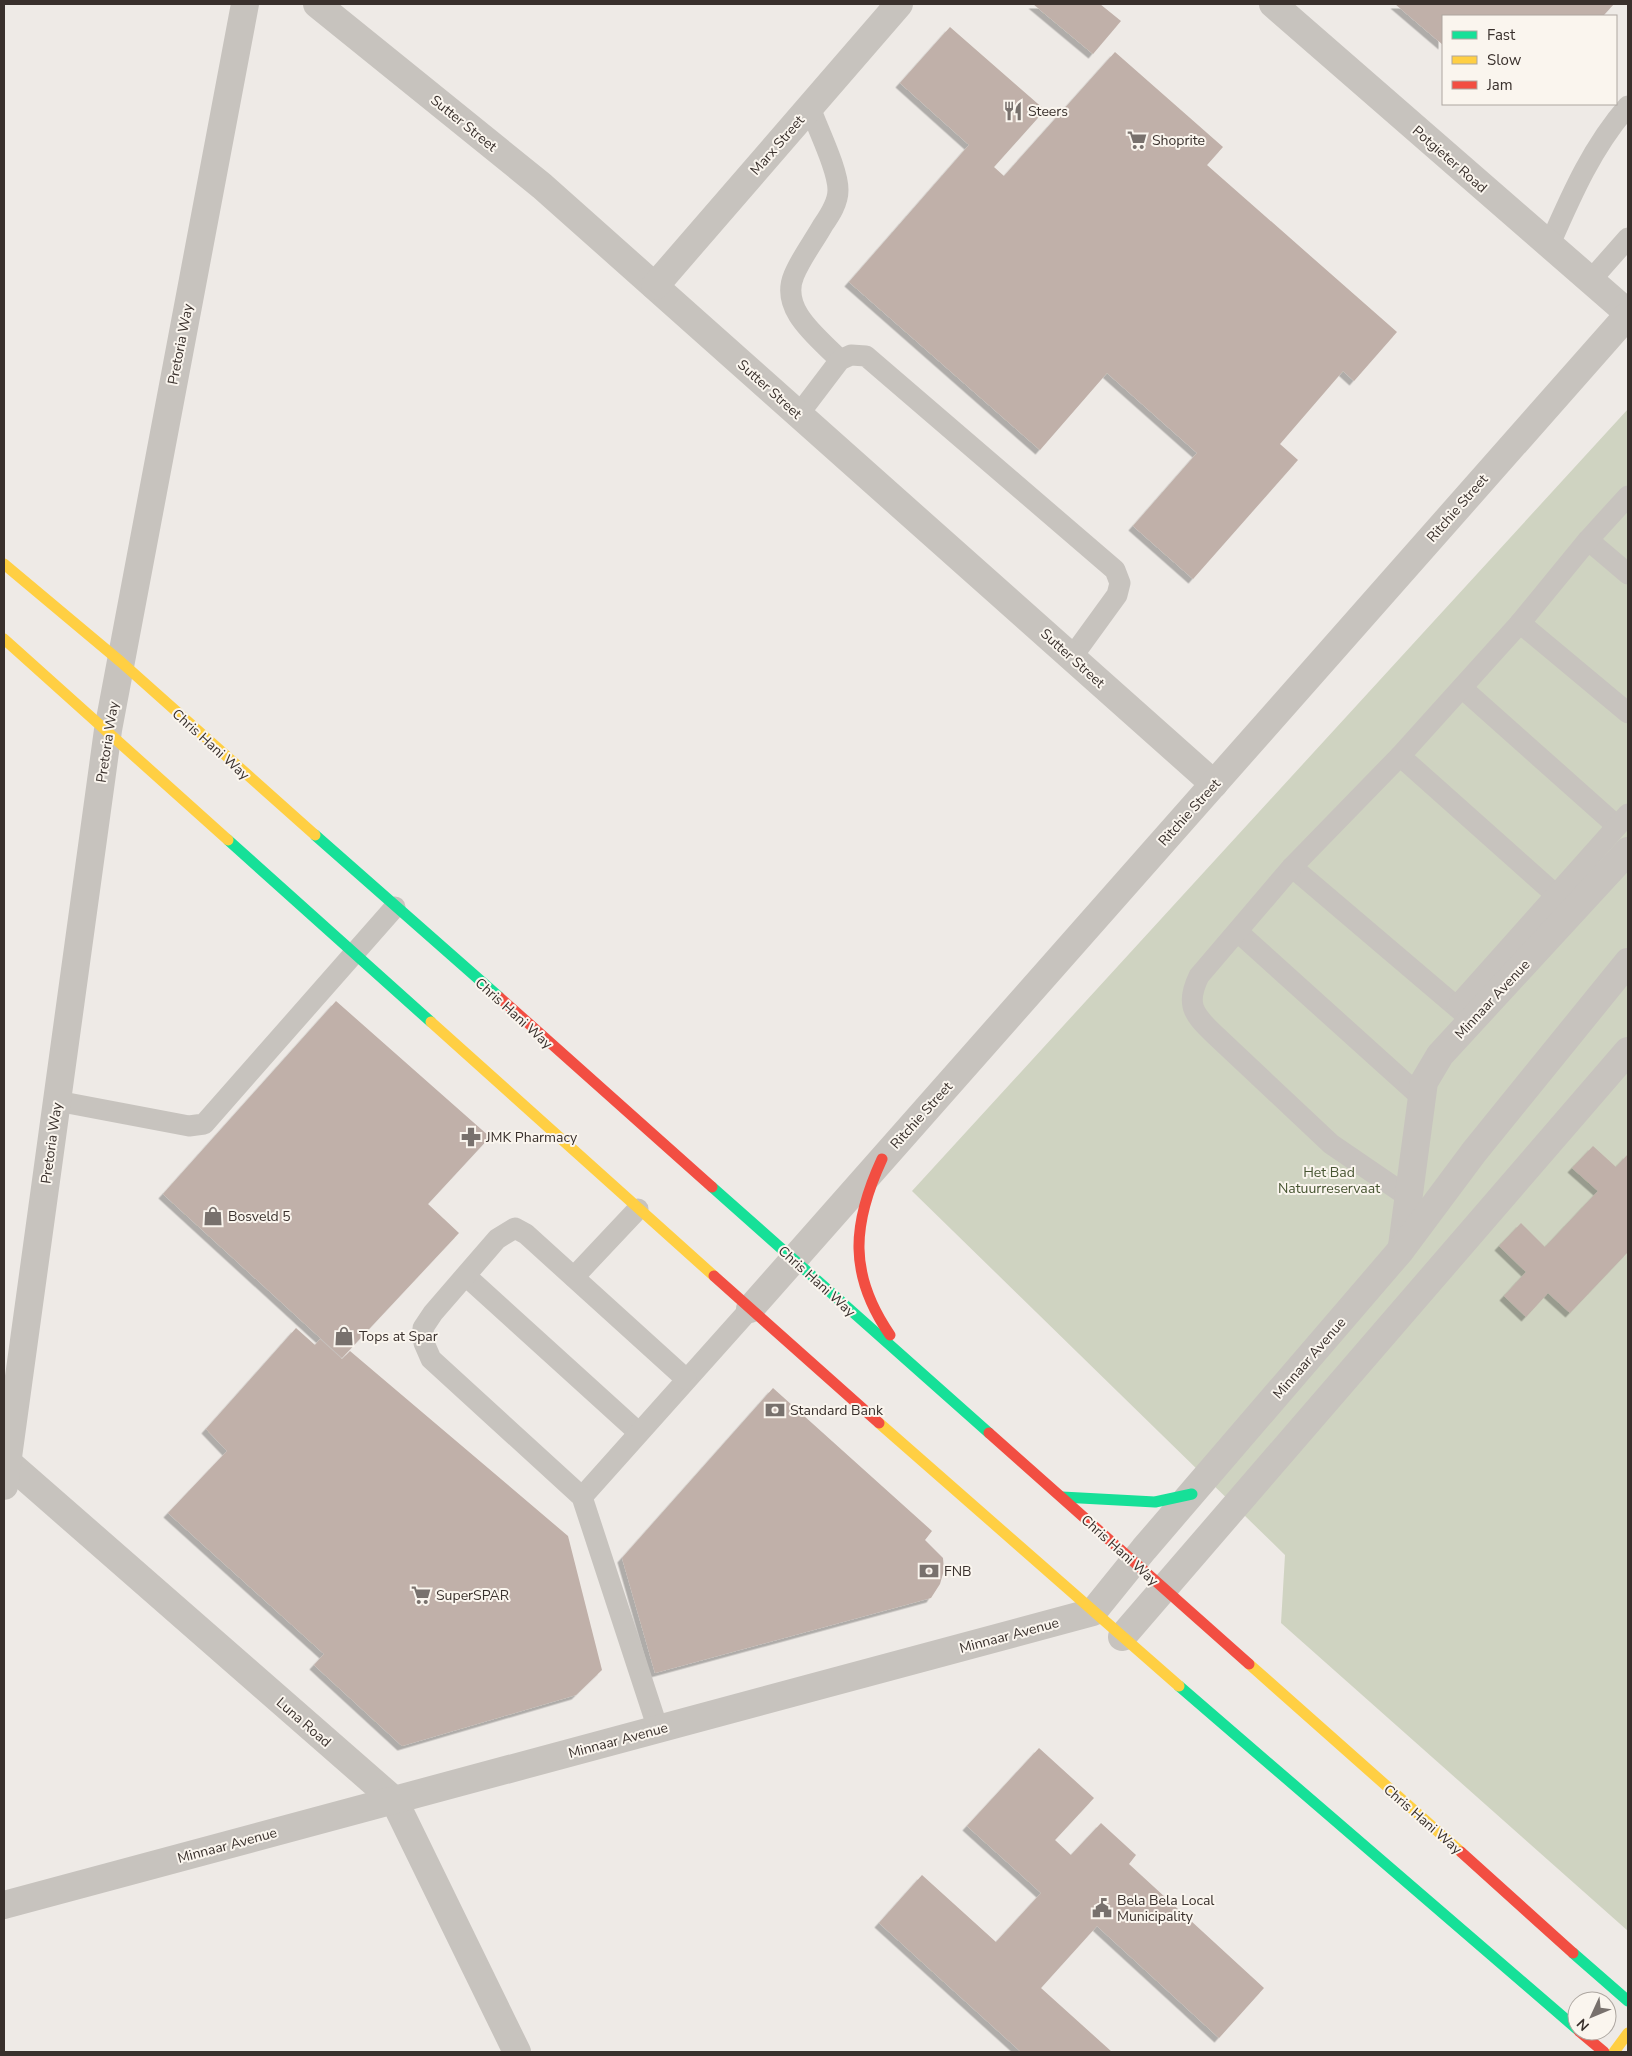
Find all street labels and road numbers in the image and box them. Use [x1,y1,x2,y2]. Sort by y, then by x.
street label: Sutter Street [427,91,501,156]
street label: Marx Street [746,111,809,179]
street label: Potgieter Road [1408,122,1491,197]
street label: Pretoria Way [163,301,198,386]
street label: Sutter Street [733,355,806,423]
street label: Ritchie Street [1423,470,1492,546]
street label: Sutter Street [1036,624,1109,692]
street label: Pretoria Way [92,699,123,784]
street label: Chris Hani Way [168,705,254,785]
street label: Ritchie Street [1154,775,1225,850]
street label: Minnaar Avenue [1451,955,1534,1043]
street label: Chris Hani Way [471,974,557,1054]
street label: Ritchie Street [886,1078,957,1153]
street label: Pretoria Way [36,1100,67,1185]
street label: Chris Hani Way [774,1242,860,1322]
street label: Minnaar Avenue [1269,1314,1350,1403]
street label: Chris Hani Way [1077,1511,1163,1591]
street label: Minnaar Avenue [957,1613,1061,1658]
street label: Luna Road [272,1693,335,1751]
street label: Minnaar Avenue [566,1718,670,1763]
street label: Chris Hani Way [1379,1780,1466,1859]
street label: Minnaar Avenue [175,1823,279,1868]

